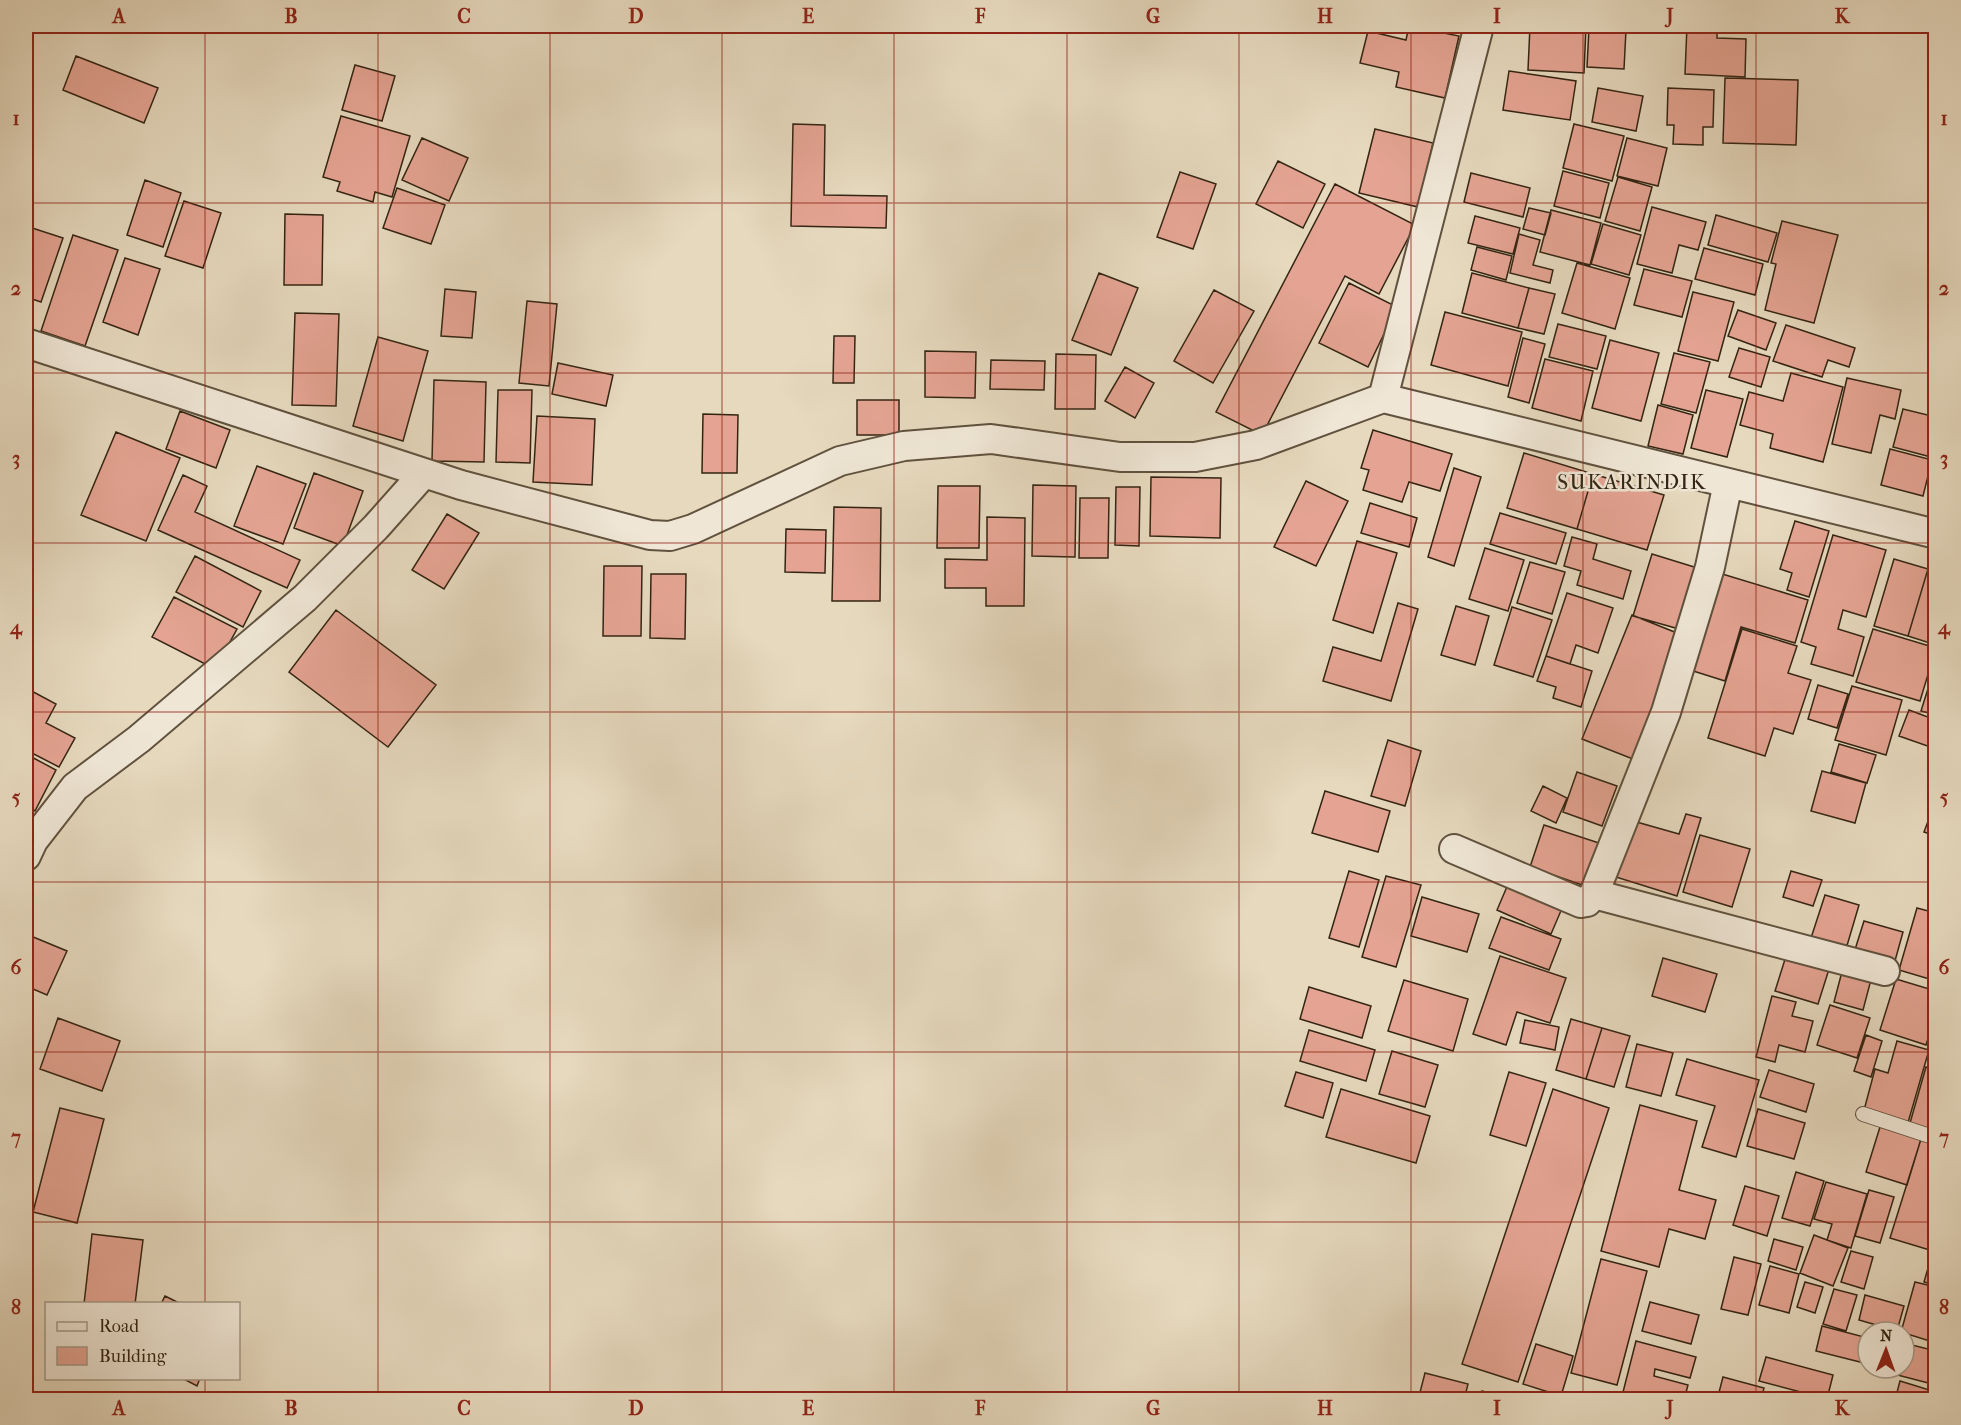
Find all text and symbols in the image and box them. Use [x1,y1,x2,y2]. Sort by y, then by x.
text: A [111,5,127,28]
text: B [284,5,298,28]
text: C [457,5,471,28]
text: D [628,5,644,28]
text: E [802,5,814,28]
text: F [974,5,986,28]
text: G [1146,5,1160,28]
text: H [1317,5,1333,28]
text: I [1493,5,1501,28]
text: J [1664,5,1674,28]
text: K [1835,5,1851,28]
text: 1 [12,107,20,130]
text: 1 [1940,107,1948,130]
text: 2 [11,277,21,300]
text: 2 [1939,277,1949,300]
text: 3 [12,447,20,470]
text: 3 [1940,447,1948,470]
district label: SUKARINDIK [1557,470,1707,494]
text: 4 [9,616,23,640]
text: 4 [1937,616,1951,640]
text: 5 [12,786,21,809]
text: 5 [1940,786,1949,809]
text: 6 [11,956,23,979]
text: 6 [1939,956,1951,979]
text: 7 [10,1126,21,1149]
text: 7 [1938,1126,1949,1149]
text: 8 [11,1296,21,1319]
text: 8 [1939,1296,1949,1319]
legend [45,1302,240,1380]
text: Road [99,1316,139,1337]
north arrow [1856,1320,1916,1380]
text: N [1880,1326,1893,1345]
text: Building [99,1346,167,1367]
text: A [111,1397,127,1420]
text: B [284,1397,298,1420]
text: C [457,1397,471,1420]
text: D [628,1397,644,1420]
text: E [802,1397,814,1420]
text: F [974,1397,986,1420]
text: G [1146,1397,1160,1420]
text: H [1317,1397,1333,1420]
text: I [1493,1397,1501,1420]
text: J [1664,1397,1674,1420]
text: K [1835,1397,1851,1420]

